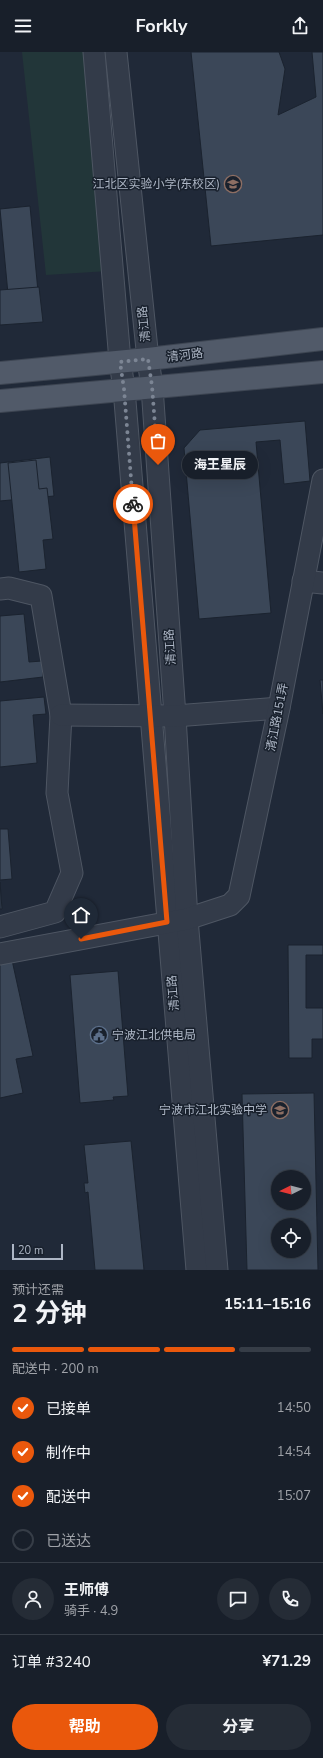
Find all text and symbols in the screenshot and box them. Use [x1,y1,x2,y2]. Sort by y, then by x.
text: Forkly [136,14,187,38]
icon: menu [12,15,34,37]
icon: share [289,15,311,37]
school or university icon: 江北区实验小学(东校区) [223,174,243,194]
place label: 江北区实验小学(东校区) [92,176,220,192]
street label: 清江路 [134,305,154,343]
street label: 清河路 [166,345,204,365]
pin [141,424,175,465]
icon: bag [147,430,169,452]
callout: 海王星辰 [182,451,258,479]
text: 海王星辰 [194,456,246,474]
courier [113,484,153,524]
icon: bike [122,493,144,515]
street label: 清江路 [161,628,179,666]
street label: 清江路151弄 [263,681,291,753]
pin [64,898,98,939]
icon: home [70,904,92,926]
street label: 清江路 [163,974,183,1012]
public building icon: 宁波江北供电局 [89,1025,109,1045]
place label: 宁波江北供电局 [112,1027,196,1043]
school or university icon: 宁波市江北实验中学 [270,1100,290,1120]
place label: 宁波市江北实验中学 [159,1102,267,1118]
north arrow [271,1170,311,1210]
map controls [271,1170,311,1258]
button: locate [271,1218,311,1258]
scale bar [12,1242,63,1261]
text: 20 m [18,1243,43,1258]
text: 预计还需 [12,1281,64,1299]
text: 15:11–15:16 [224,1294,311,1314]
text: 2 分钟 [12,1296,87,1331]
text: 配送中 · 200 m [12,1360,99,1378]
icon: check [12,1397,34,1419]
text: 已接单 [46,1399,91,1419]
text: 14:50 [277,1399,311,1417]
icon: check [12,1441,34,1463]
text: 制作中 [46,1443,91,1463]
text: 14:54 [277,1443,311,1461]
icon: check [12,1485,34,1507]
text: 配送中 [46,1487,91,1507]
text: 15:07 [277,1487,311,1505]
text: 已送达 [46,1531,91,1551]
button: person [12,1578,54,1620]
button: chat [217,1578,259,1620]
button: phone [269,1578,311,1620]
text: 王师傅 [64,1580,109,1600]
text: 骑手 · 4.9 [64,1602,118,1620]
text: ¥71.29 [262,1651,311,1671]
text: 订单 #3240 [12,1652,91,1672]
button: 帮助 [12,1704,158,1750]
button: 分享 [166,1704,311,1750]

